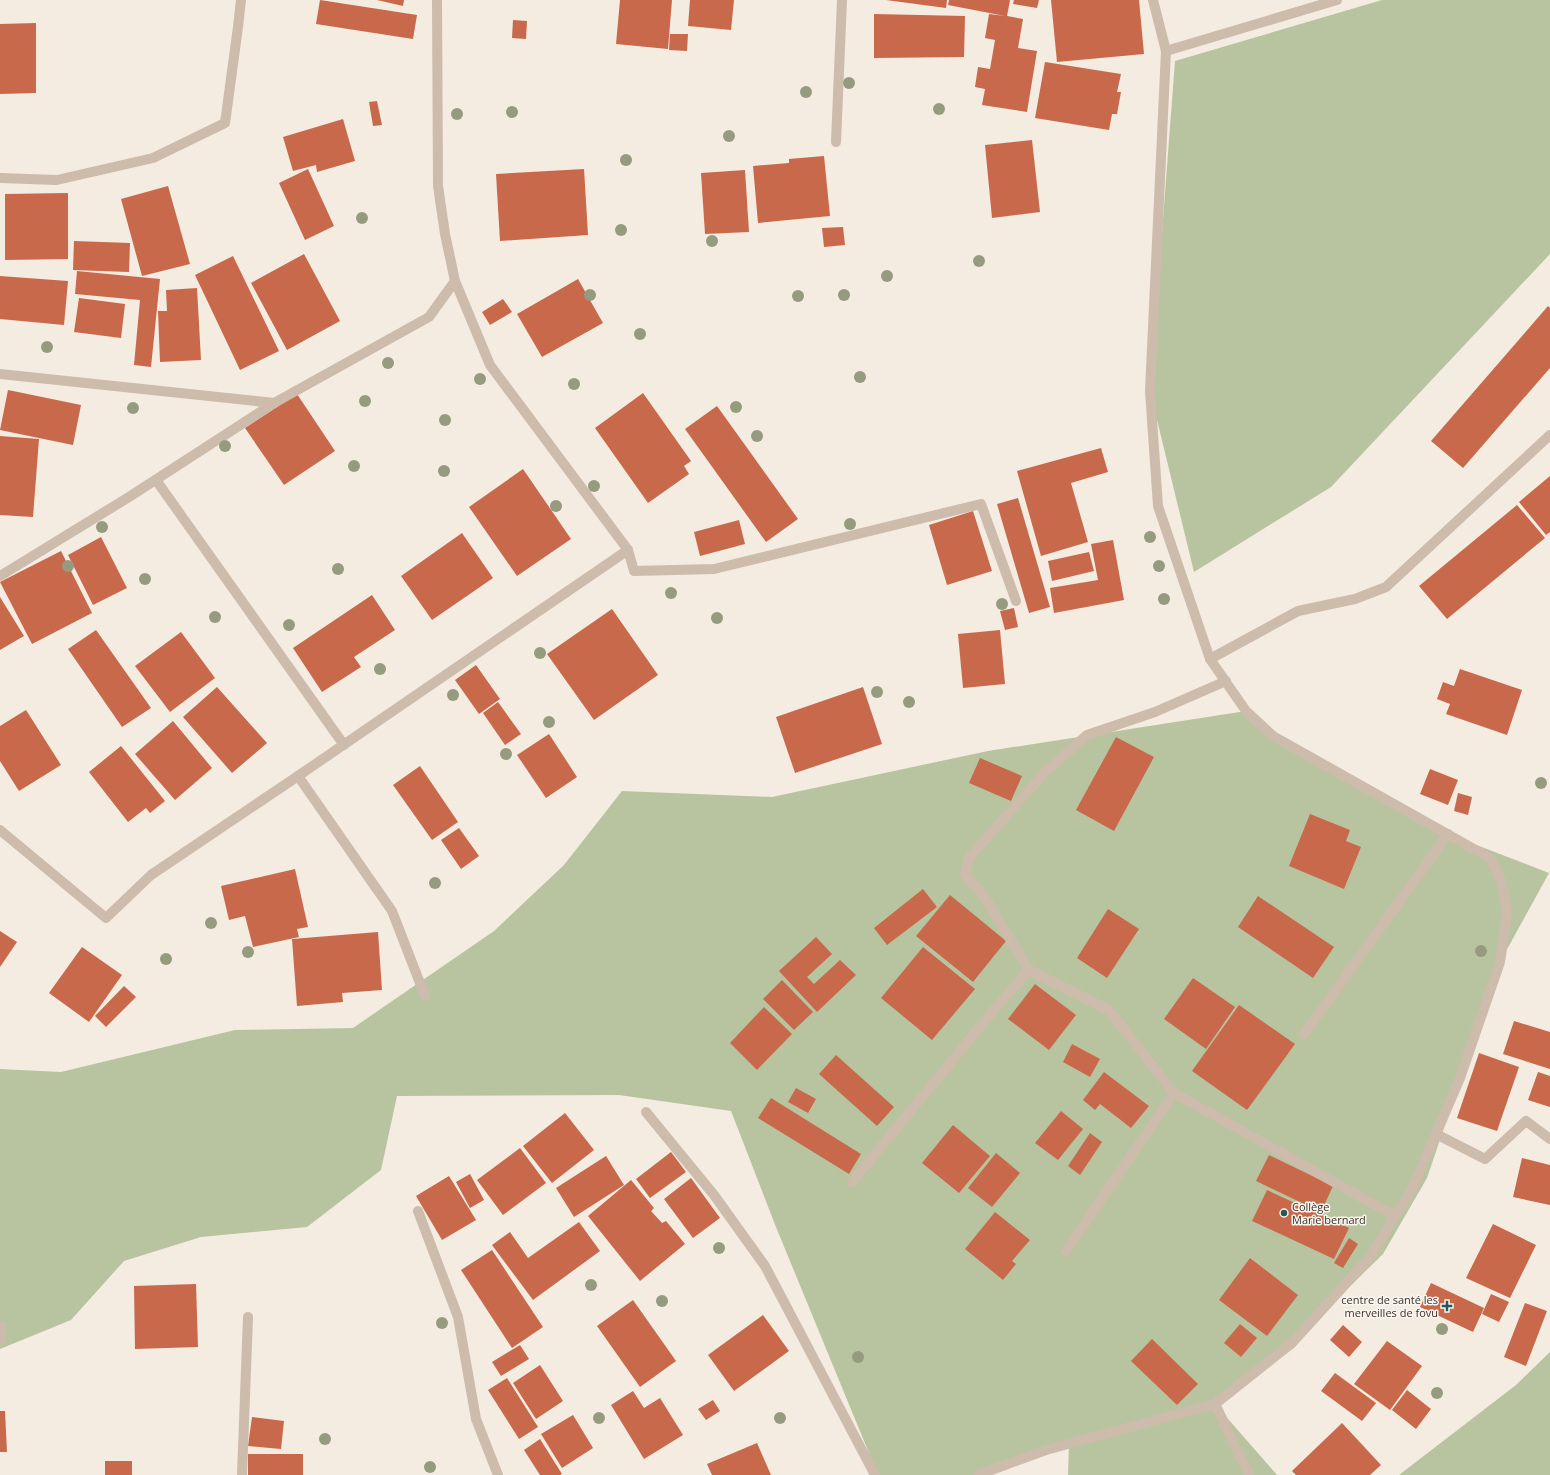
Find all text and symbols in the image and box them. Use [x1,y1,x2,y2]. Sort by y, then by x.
place label: Collège Marie bernard [1292,1199,1366,1227]
marker: Collège Marie bernard [1279,1208,1289,1218]
place label: centre de santé les merveilles de fovu [1341,1292,1438,1320]
marker: centre de santé les merveilles de fovu [1441,1300,1453,1312]

